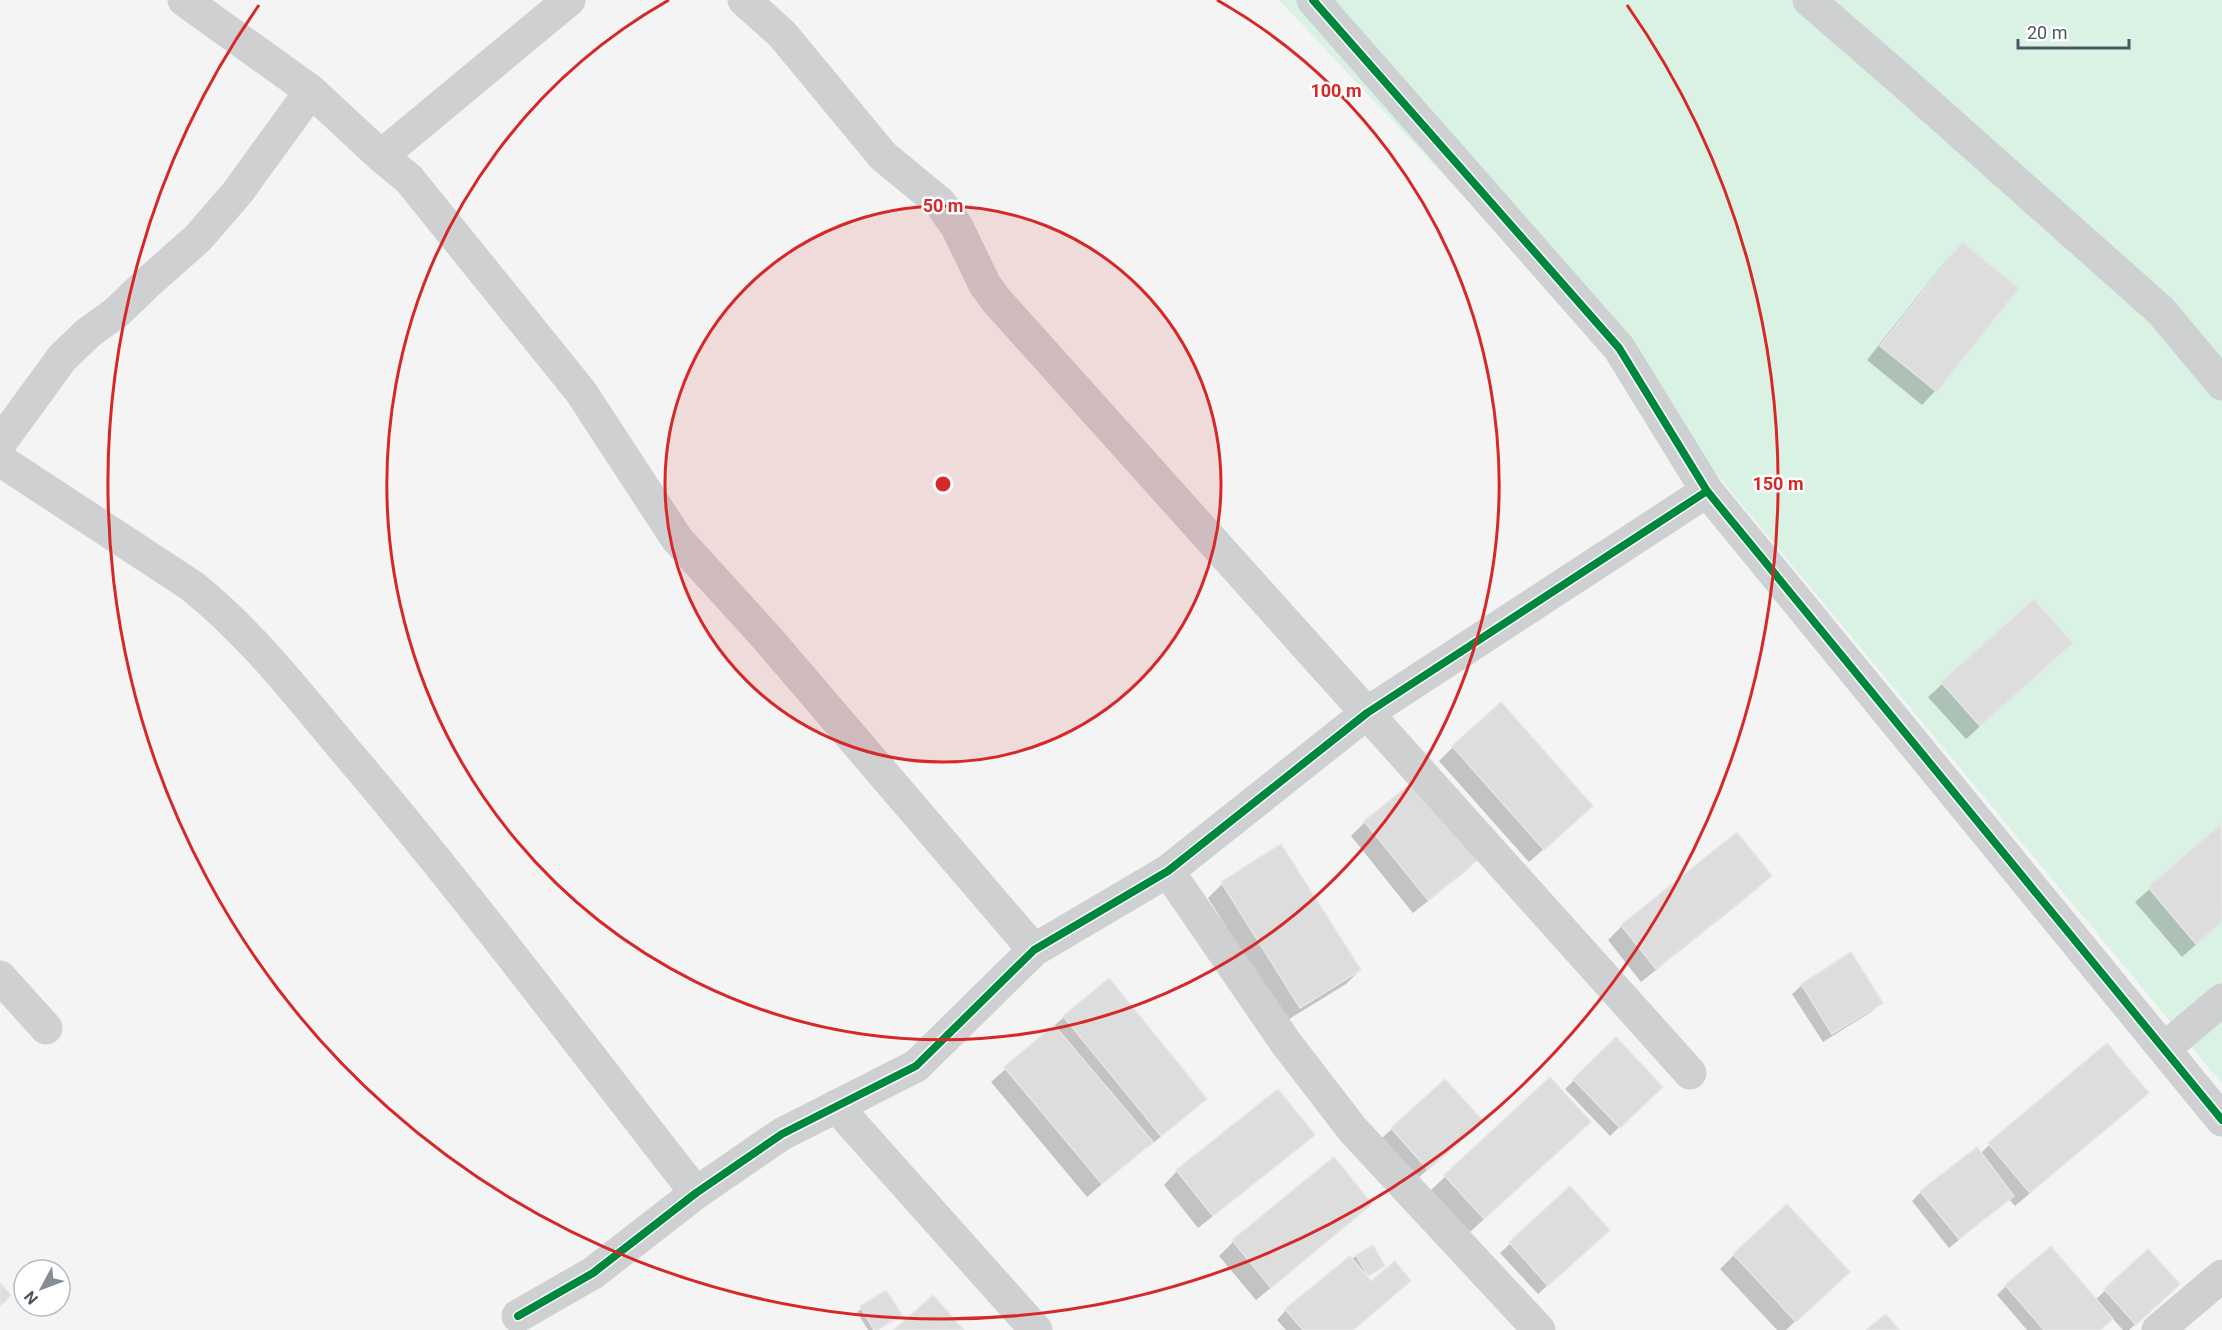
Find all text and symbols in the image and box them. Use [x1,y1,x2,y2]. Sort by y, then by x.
scale bar [2018,12,2129,50]
text: 20 m [2027,22,2067,43]
text: 100 m [1310,80,1362,101]
text: 50 m [923,195,963,216]
text: 150 m [1752,473,1804,494]
centre of rings [933,474,953,494]
north arrow [12,1258,72,1318]
text: N [20,1287,42,1308]

